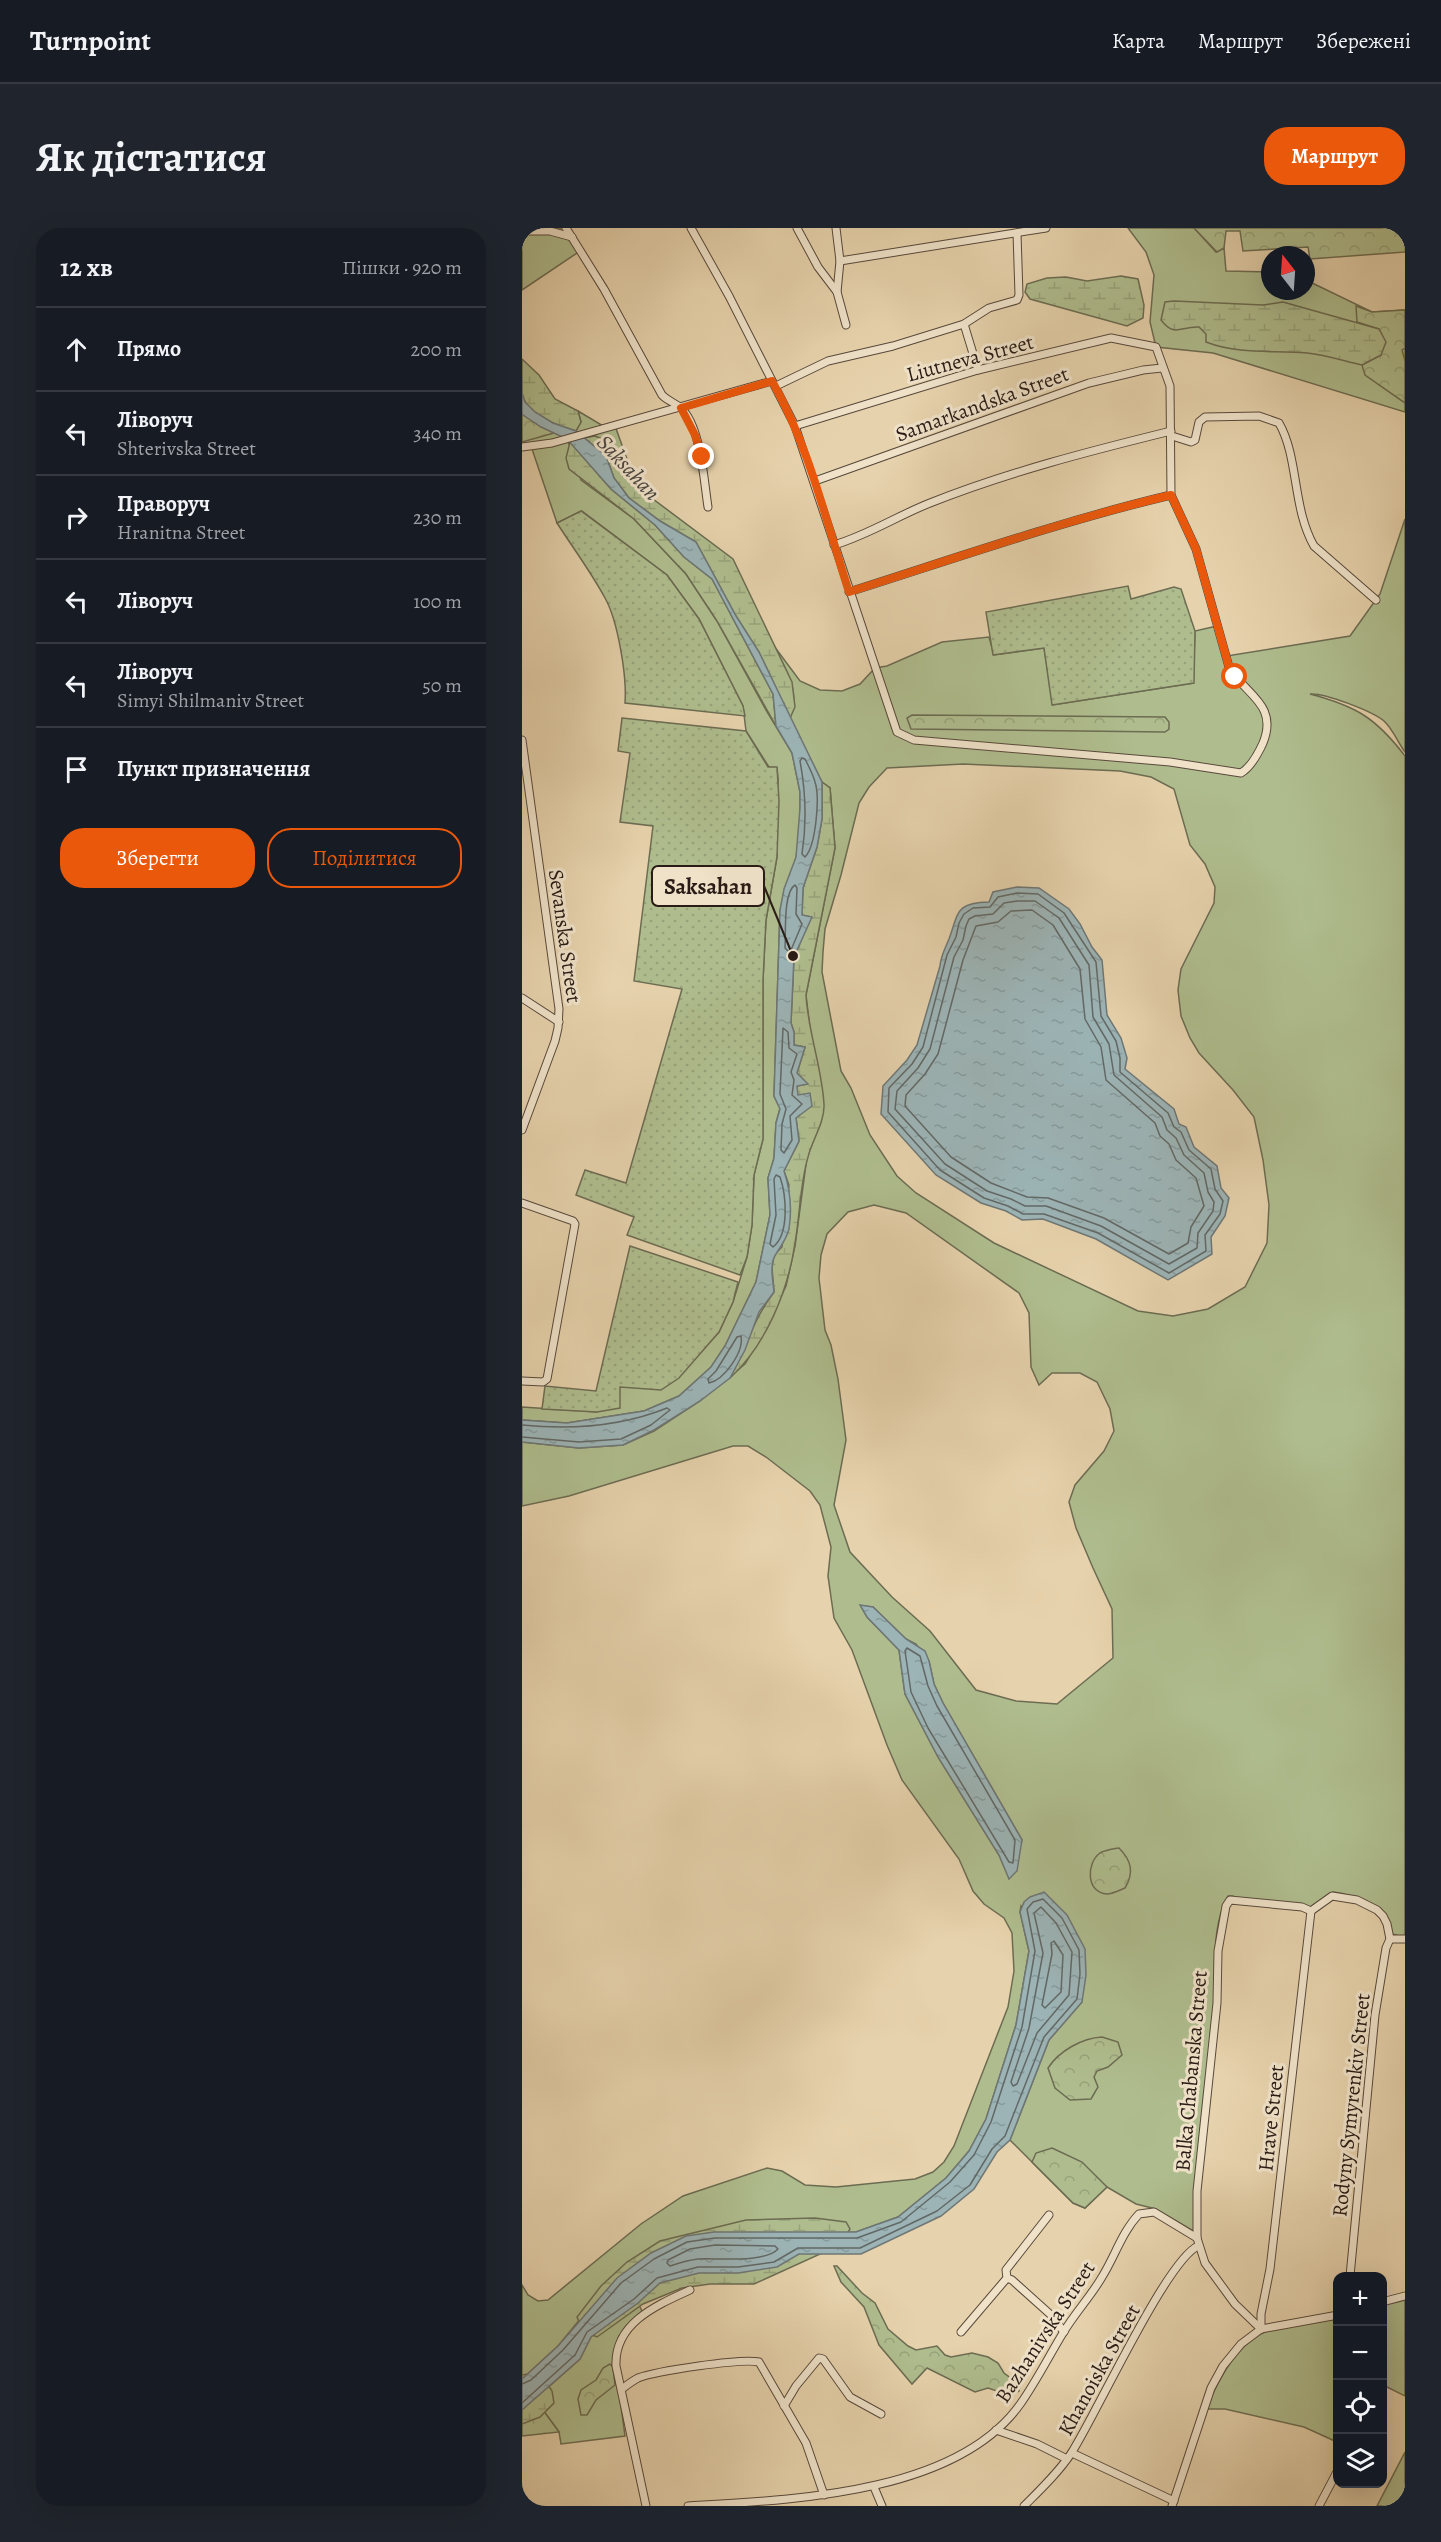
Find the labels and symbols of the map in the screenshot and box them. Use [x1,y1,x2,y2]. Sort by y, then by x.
north arrow [1261,246,1315,300]
street label: Liutneva Street [903,328,1037,388]
street label: Samarkandska Street [891,360,1073,448]
water label: Saksahan [590,428,667,507]
route end [688,443,714,469]
route start [1221,663,1247,689]
callout: Saksahan [652,866,764,906]
street label: Sevanska Street [542,867,588,1005]
text: Saksahan [664,872,752,902]
street label: Balka Chabanska Street [1168,1969,1214,2173]
street label: Rodyny Symyrenkiv Street [1325,1992,1377,2218]
street label: Hrave Street [1251,2063,1291,2173]
street label: Bazhanivska Street [989,2256,1101,2408]
street label: Khanoiska Street [1051,2299,1147,2441]

